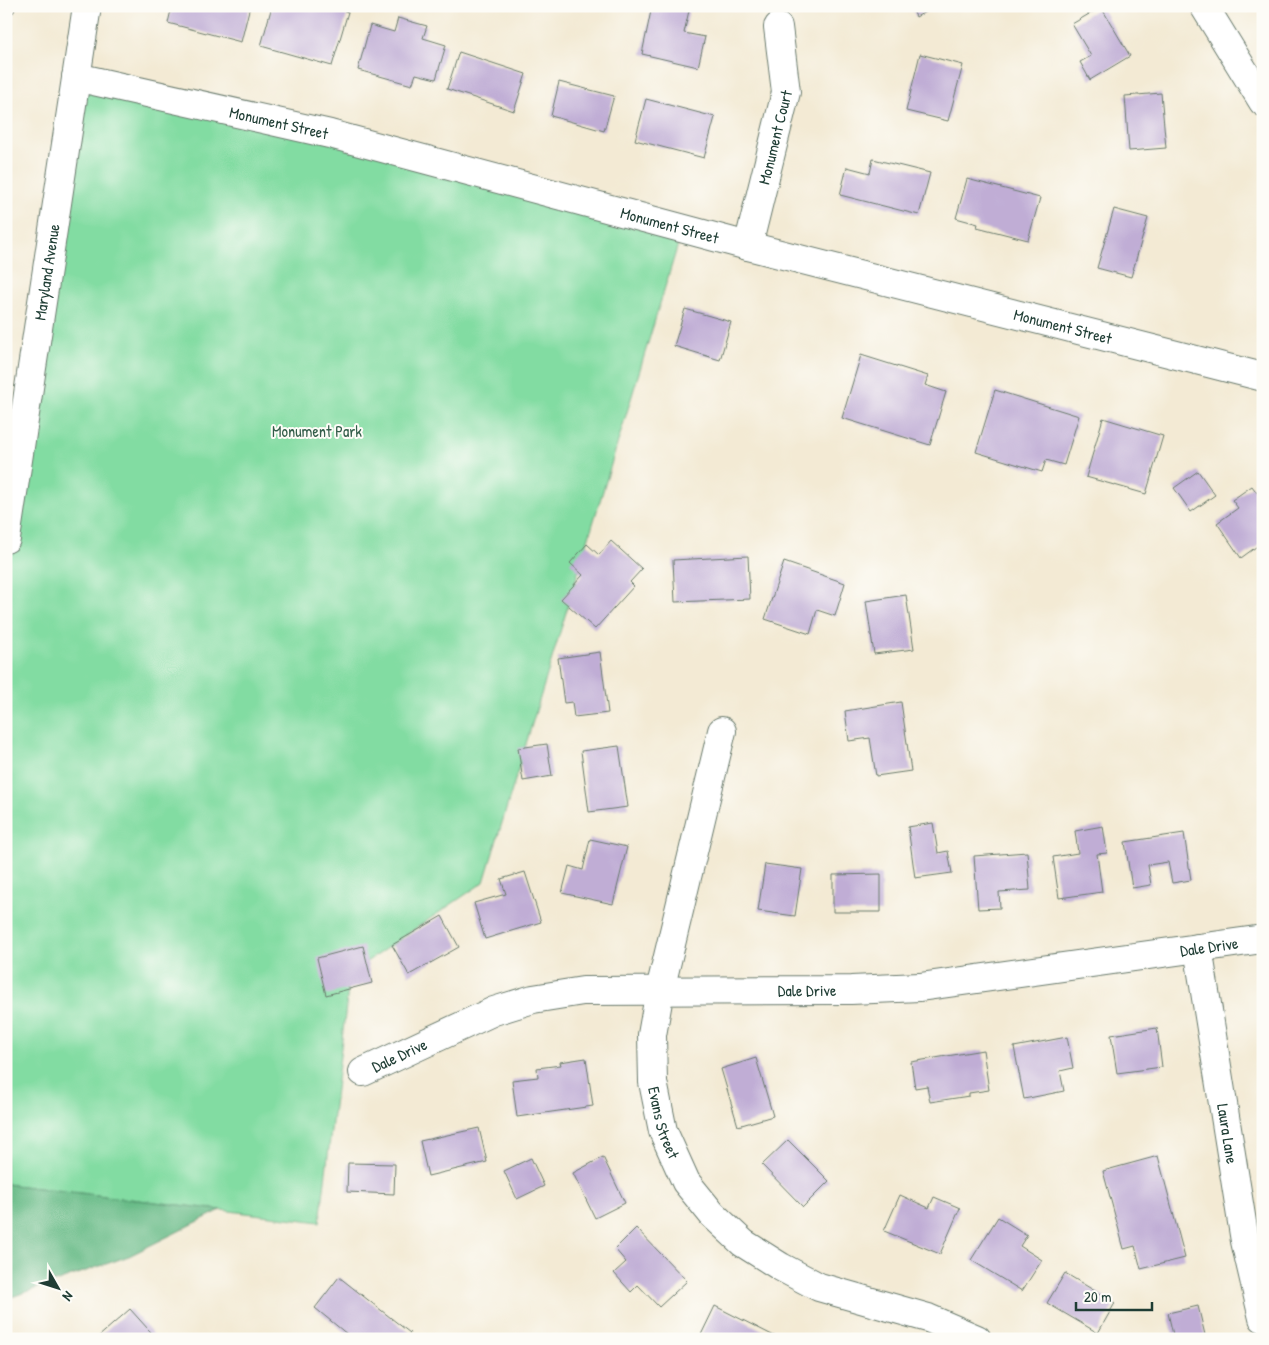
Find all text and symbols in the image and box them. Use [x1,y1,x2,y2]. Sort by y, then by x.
street label: Monument Court [753,87,797,187]
street label: Monument Street [227,101,331,144]
street label: Monument Street [618,201,722,249]
street label: Maryland Avenue [28,222,65,322]
street label: Monument Street [1011,303,1115,349]
park label: Monument Park [272,420,362,442]
street label: Dale Drive [1179,932,1240,961]
street label: Dale Drive [778,979,837,1001]
street label: Dale Drive [368,1033,431,1077]
street label: Evans Street [643,1085,685,1162]
street label: Laura Lane [1212,1102,1244,1166]
north arrow [32,1262,82,1312]
scale bar [1076,1280,1153,1312]
text: 20 m [1084,1286,1111,1307]
text: N [58,1288,78,1306]

